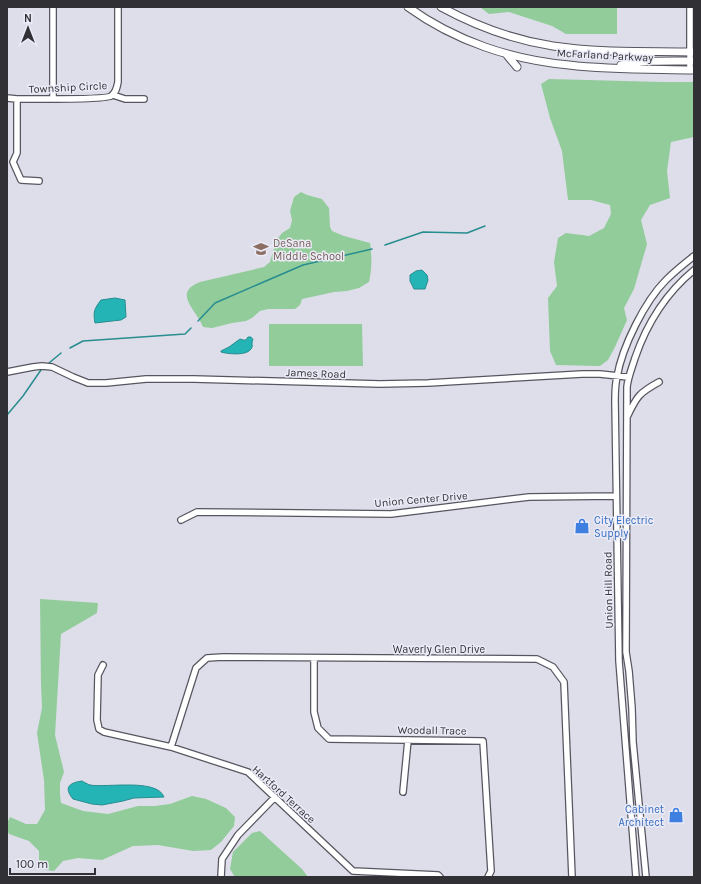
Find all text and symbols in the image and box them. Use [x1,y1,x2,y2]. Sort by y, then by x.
north arrow [8,8,48,48]
text: N [24,12,32,25]
street label: McFarland Parkway [556,46,654,65]
street label: Township Circle [29,79,108,96]
place label: DeSana Middle School [273,237,344,263]
school or university icon: DeSana Middle School [252,240,270,258]
street label: James Road [286,366,346,381]
street label: Union Center Drive [374,489,469,510]
place label: City Electric Supply [594,514,654,540]
shop icon: City Electric Supply [573,517,591,535]
street label: Union Hill Road [601,551,616,629]
street label: Waverly Glen Drive [393,643,485,656]
street label: Woodall Trace [397,723,467,738]
street label: Hartford Terrace [250,763,318,826]
place label: Cabinet Architect [619,803,664,829]
shop icon: Cabinet Architect [667,806,685,824]
scale bar [10,850,95,876]
text: 100 m [16,857,48,871]

